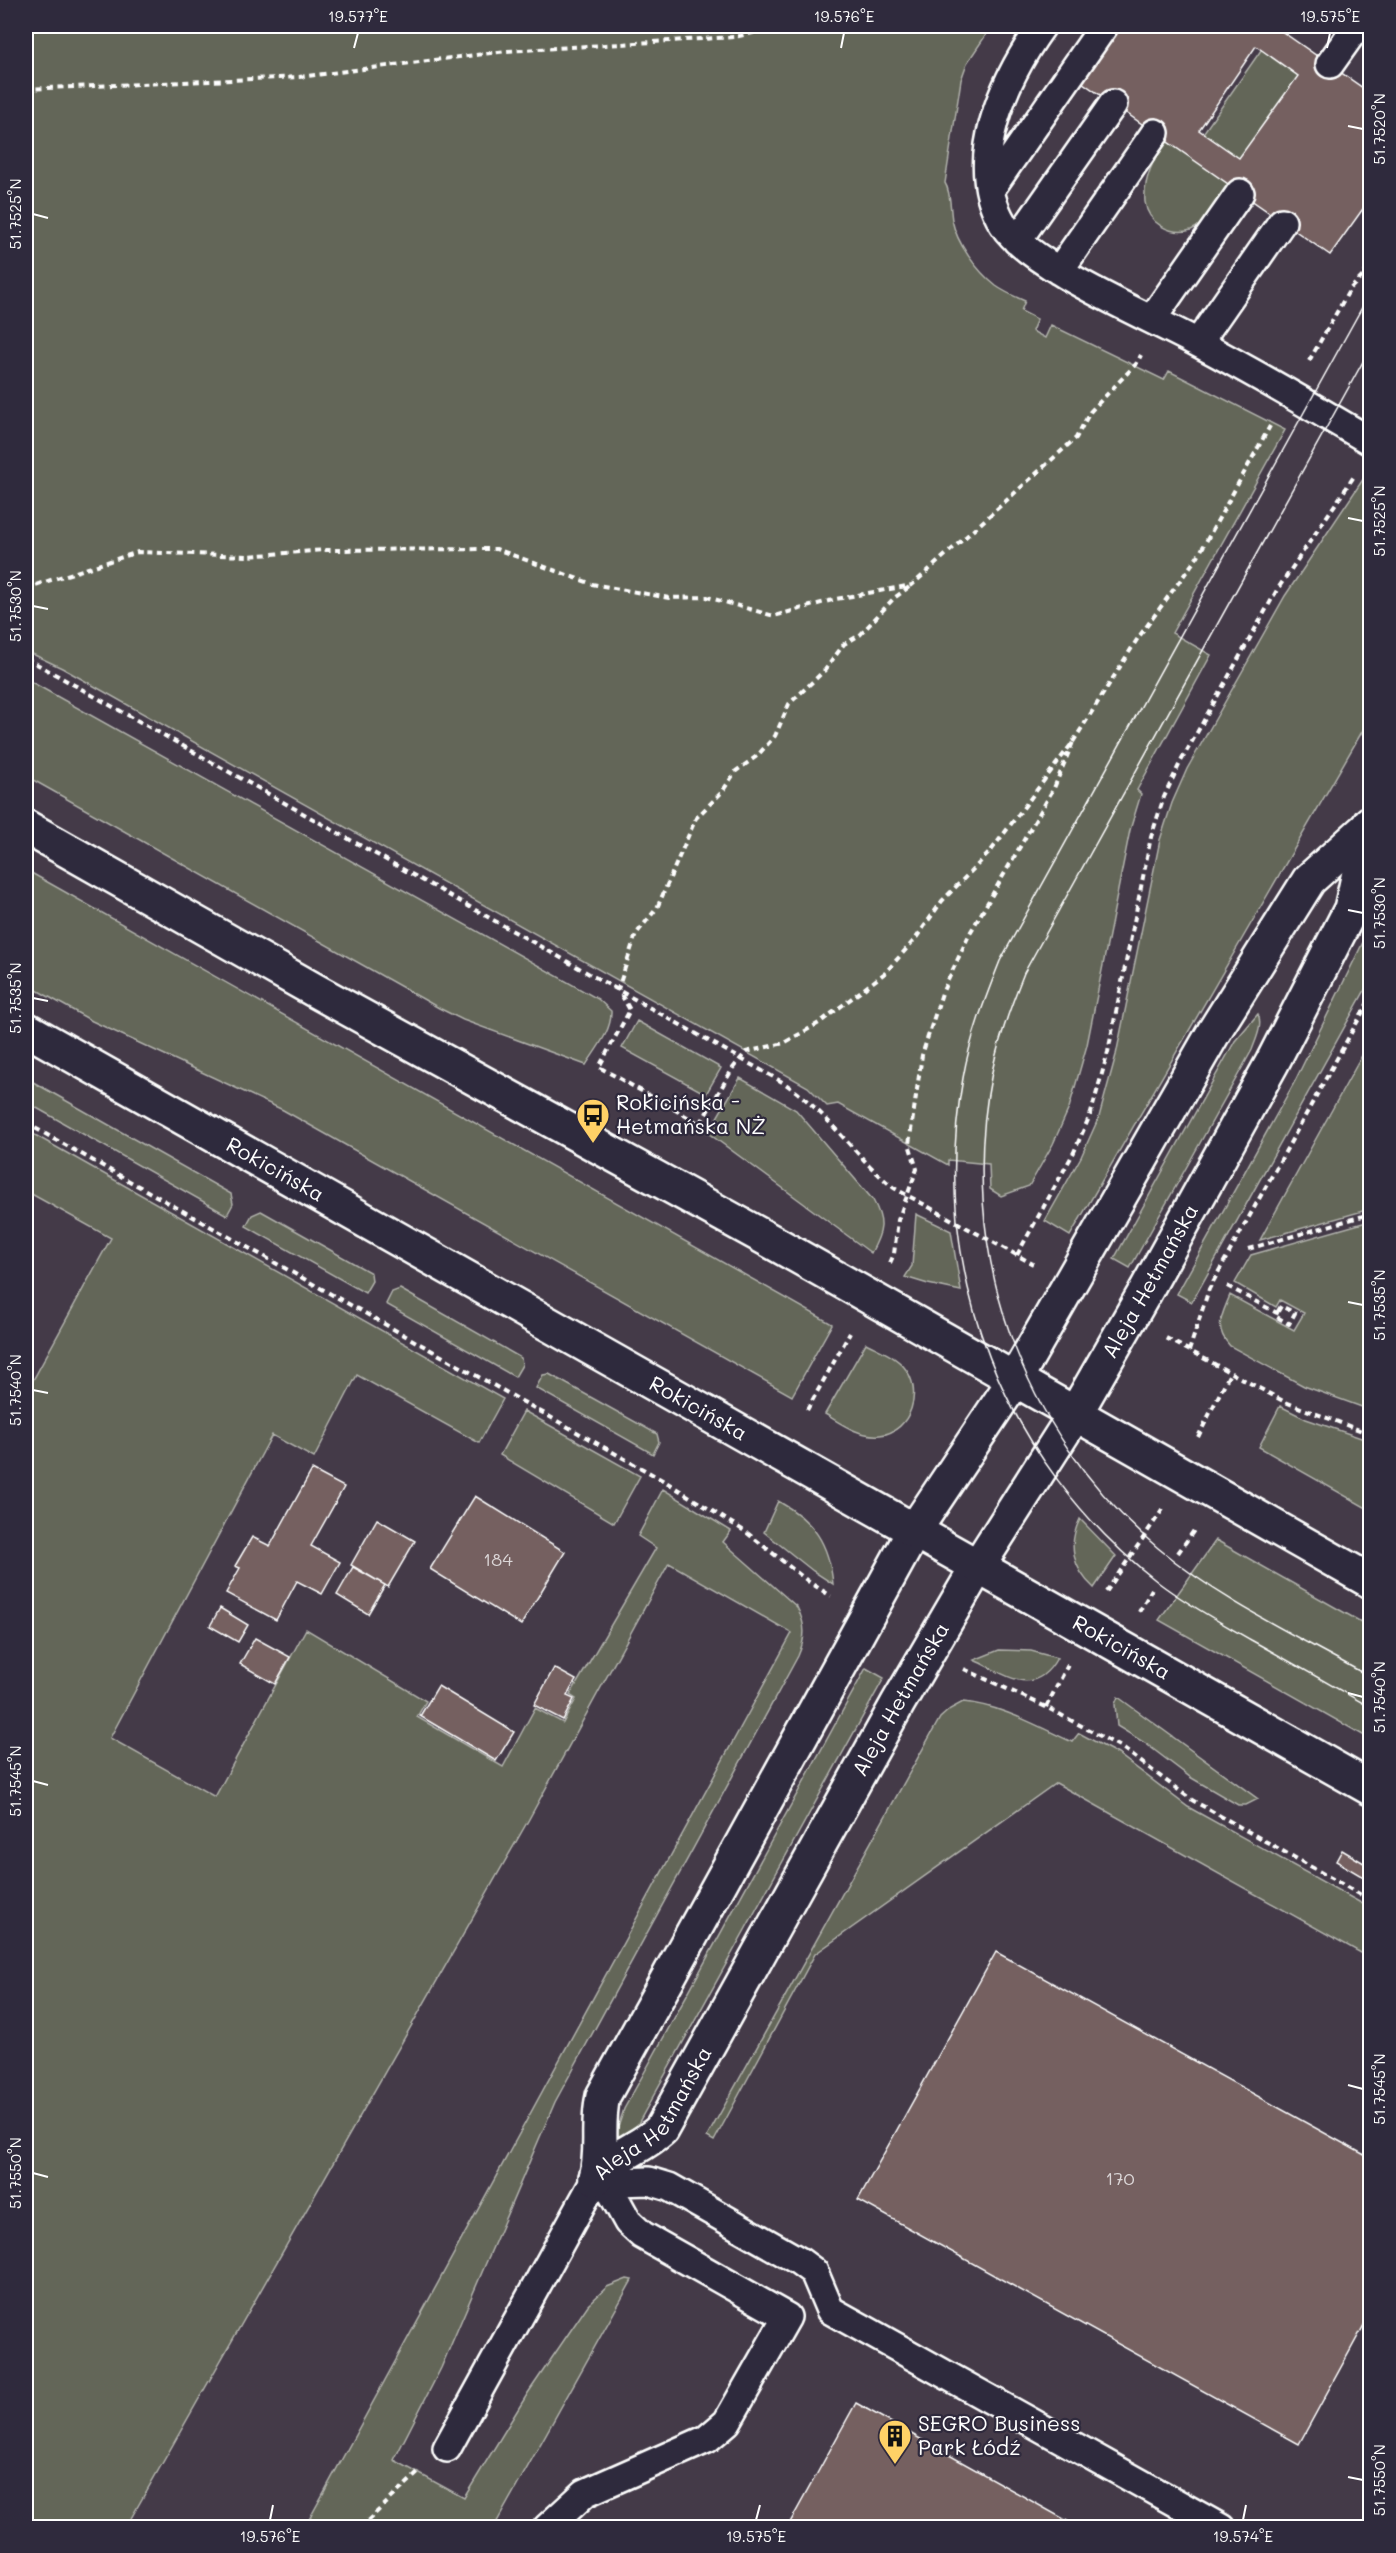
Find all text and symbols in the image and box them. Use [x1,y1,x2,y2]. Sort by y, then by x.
text: 19.577°E [328,6,388,26]
text: 19.576°E [814,6,875,26]
text: 19.575°E [1300,6,1361,26]
text: 51.7520°N [1369,93,1389,165]
text: 51.7525°N [5,179,25,249]
text: 51.7525°N [1369,486,1389,556]
text: 51.7530°N [5,570,25,642]
text: 51.7530°N [1369,877,1389,949]
text: 51.7535°N [5,962,25,1034]
place label: Rokicińska - Hetmańska NŻ [616,1088,765,1139]
bus stop icon: Rokicińska - Hetmańska NŻ [575,1097,611,1144]
street label: Rokicińska [222,1130,330,1207]
street label: Aleja Hetmańska [1095,1199,1203,1363]
text: 51.7535°N [1369,1269,1389,1341]
text: 51.7540°N [5,1354,25,1426]
street label: Rokicińska [645,1369,753,1446]
house number: 184 [483,1547,513,1571]
street label: Rokicińska [1068,1608,1176,1685]
street label: Aleja Hetmańska [845,1617,954,1781]
text: 51.7540°N [1369,1661,1389,1733]
text: 51.7545°N [5,1745,25,1817]
street label: Aleja Hetmańska [586,2041,717,2185]
text: 51.7545°N [1369,2053,1389,2125]
text: 51.7550°N [5,2137,25,2209]
house number: 170 [1105,2166,1135,2190]
place label: SEGRO Business Park Łódź [918,2409,1080,2460]
building icon: SEGRO Business Park Łódź [877,2418,913,2465]
text: 51.7550°N [1369,2444,1389,2516]
text: 19.576°E [240,2526,301,2546]
text: 19.575°E [726,2526,787,2546]
text: 19.574°E [1213,2526,1274,2546]

